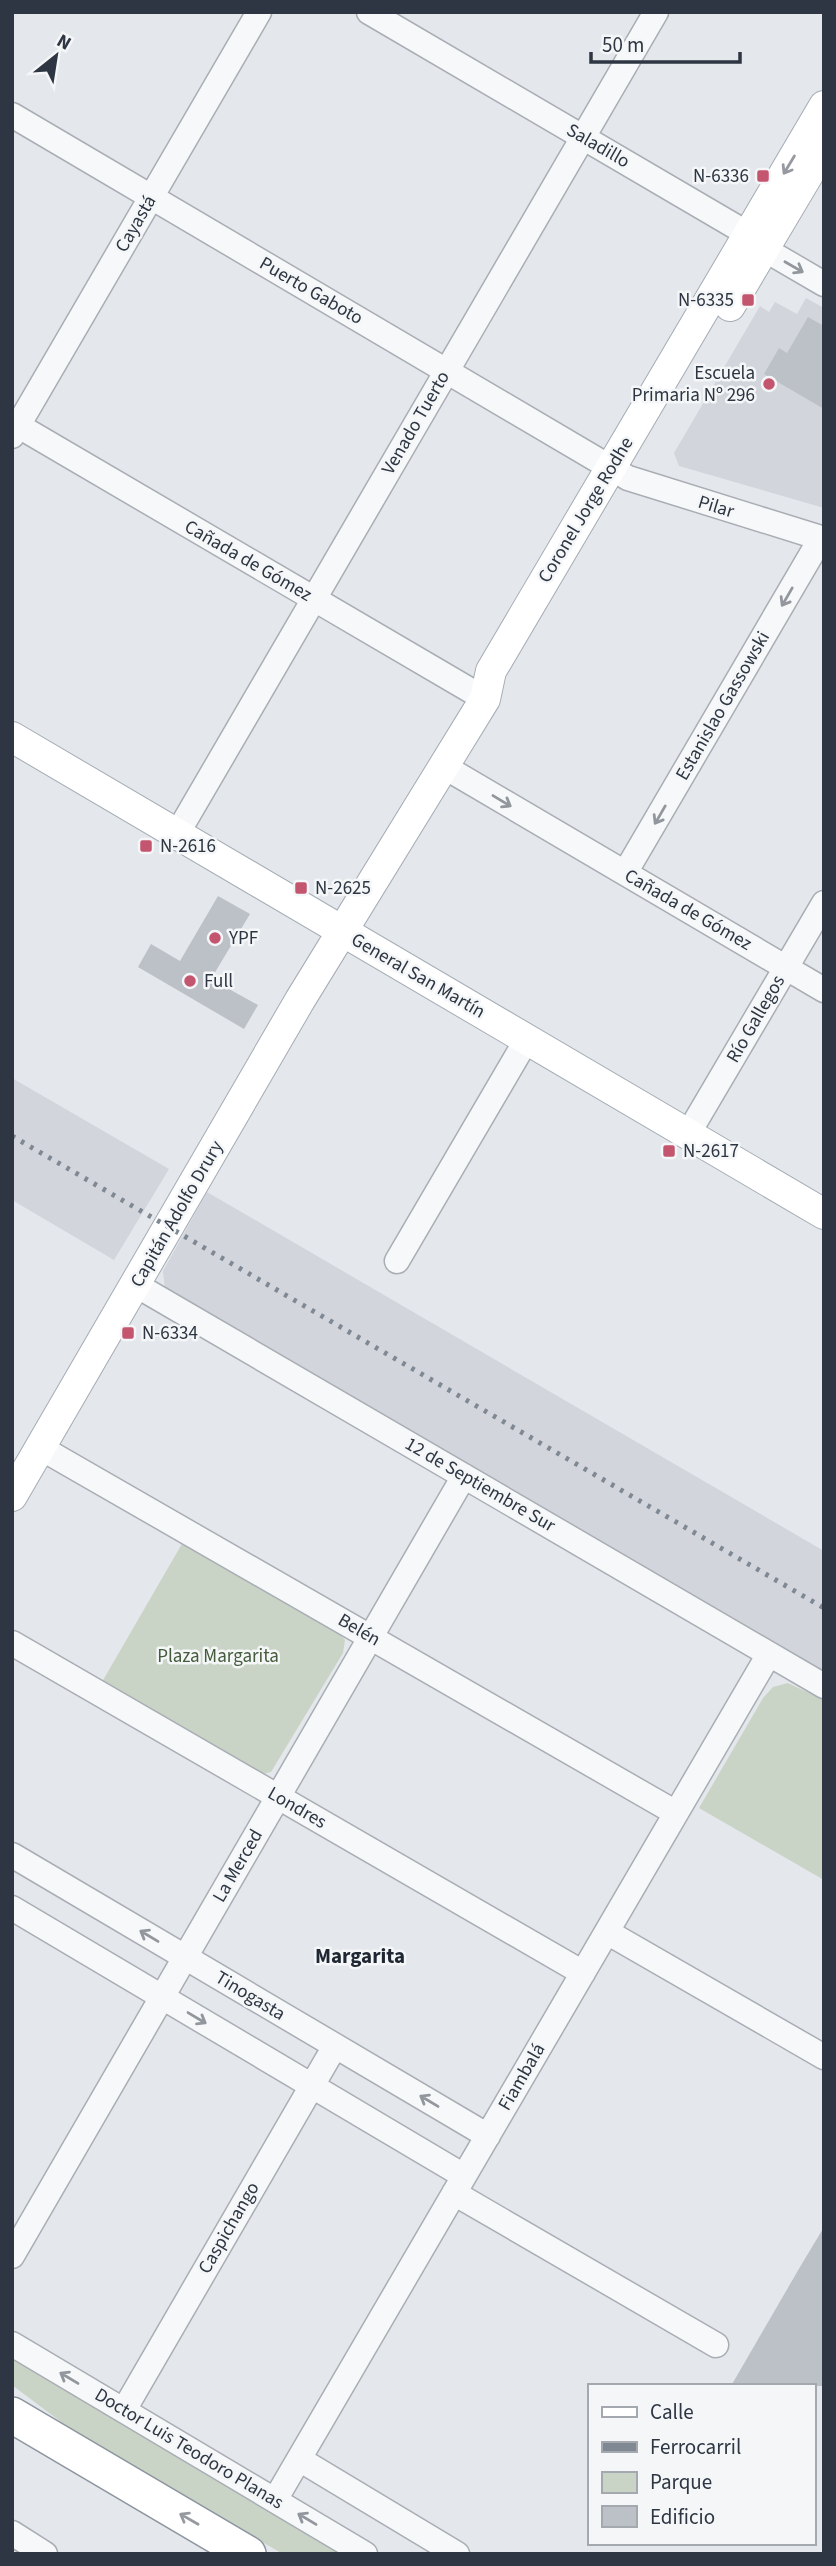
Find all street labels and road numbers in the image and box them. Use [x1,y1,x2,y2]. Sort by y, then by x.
street label: Saladillo [561,117,635,175]
street label: Cayastá [109,191,163,257]
street label: Puerto Gaboto [254,250,368,332]
street label: Venado Tuerto [375,366,457,480]
street label: Coronel Jorge Rodhe [532,432,640,588]
street label: Pilar [695,489,738,525]
street label: Cañada de Gómez [179,513,317,609]
street label: Estanislao Gassowski [669,627,777,785]
street label: Cañada de Gómez [619,862,757,958]
street label: General San Martín [346,927,490,1025]
street label: Río Gallegos [720,970,792,1068]
street label: Capitán Adolfo Drury [124,1135,230,1292]
street label: 12 de Septiembre Sur [400,1431,561,1539]
street label: Belén [333,1607,385,1653]
street label: Londres [263,1780,332,1836]
street label: La Merced [206,1824,270,1908]
street label: Tinogasta [210,1964,290,2028]
street label: Fiambalá [492,2038,552,2116]
street label: Caspichango [192,2177,266,2279]
street label: Doctor Luis Teodoro Planas [89,2382,289,2516]

